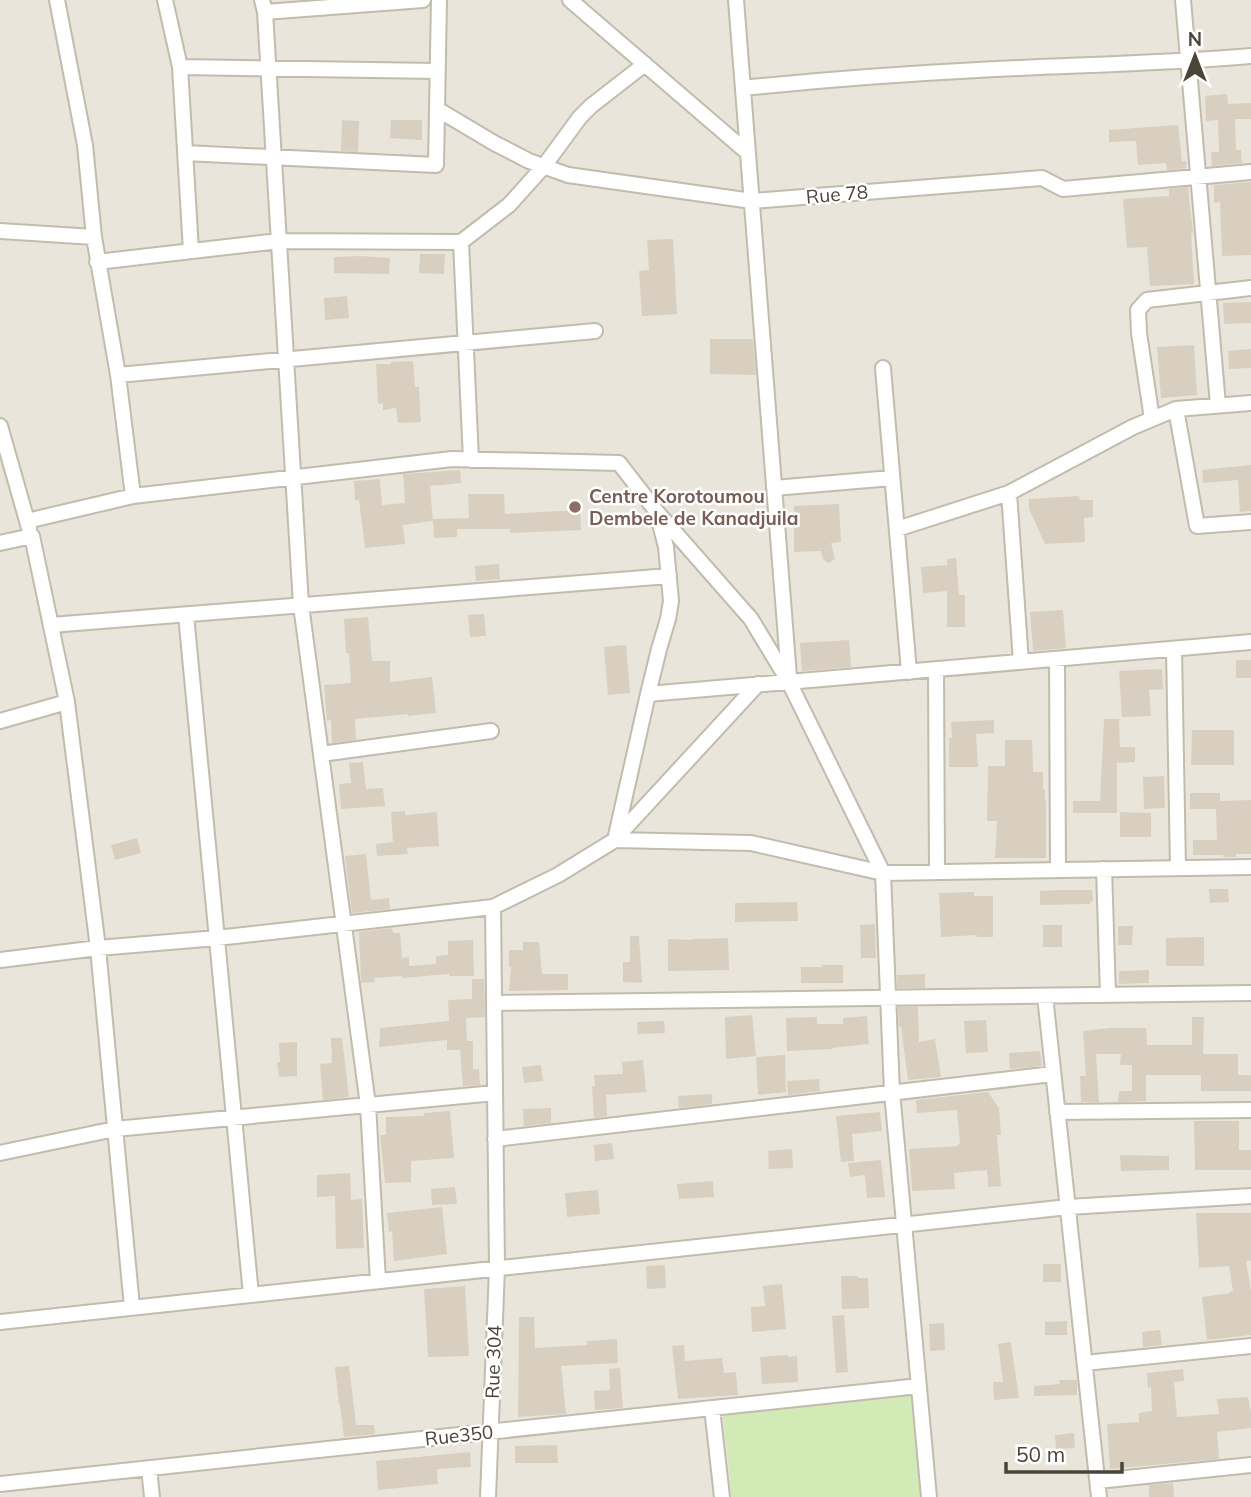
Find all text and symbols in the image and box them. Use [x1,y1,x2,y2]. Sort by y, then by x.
north arrow [1160,21,1230,91]
text: N [1188,27,1202,51]
street label: Rue 78 [805,179,869,209]
place label: Centre Korotoumou Dembele de Kanadjuila [589,484,799,530]
marker: Centre Korotoumou Dembele de Kanadjuila [567,499,583,515]
street label: Rue 304 [480,1325,506,1399]
street label: Rue350 [424,1419,494,1451]
scale bar [1006,1430,1122,1474]
text: 50 m [1016,1441,1065,1467]

